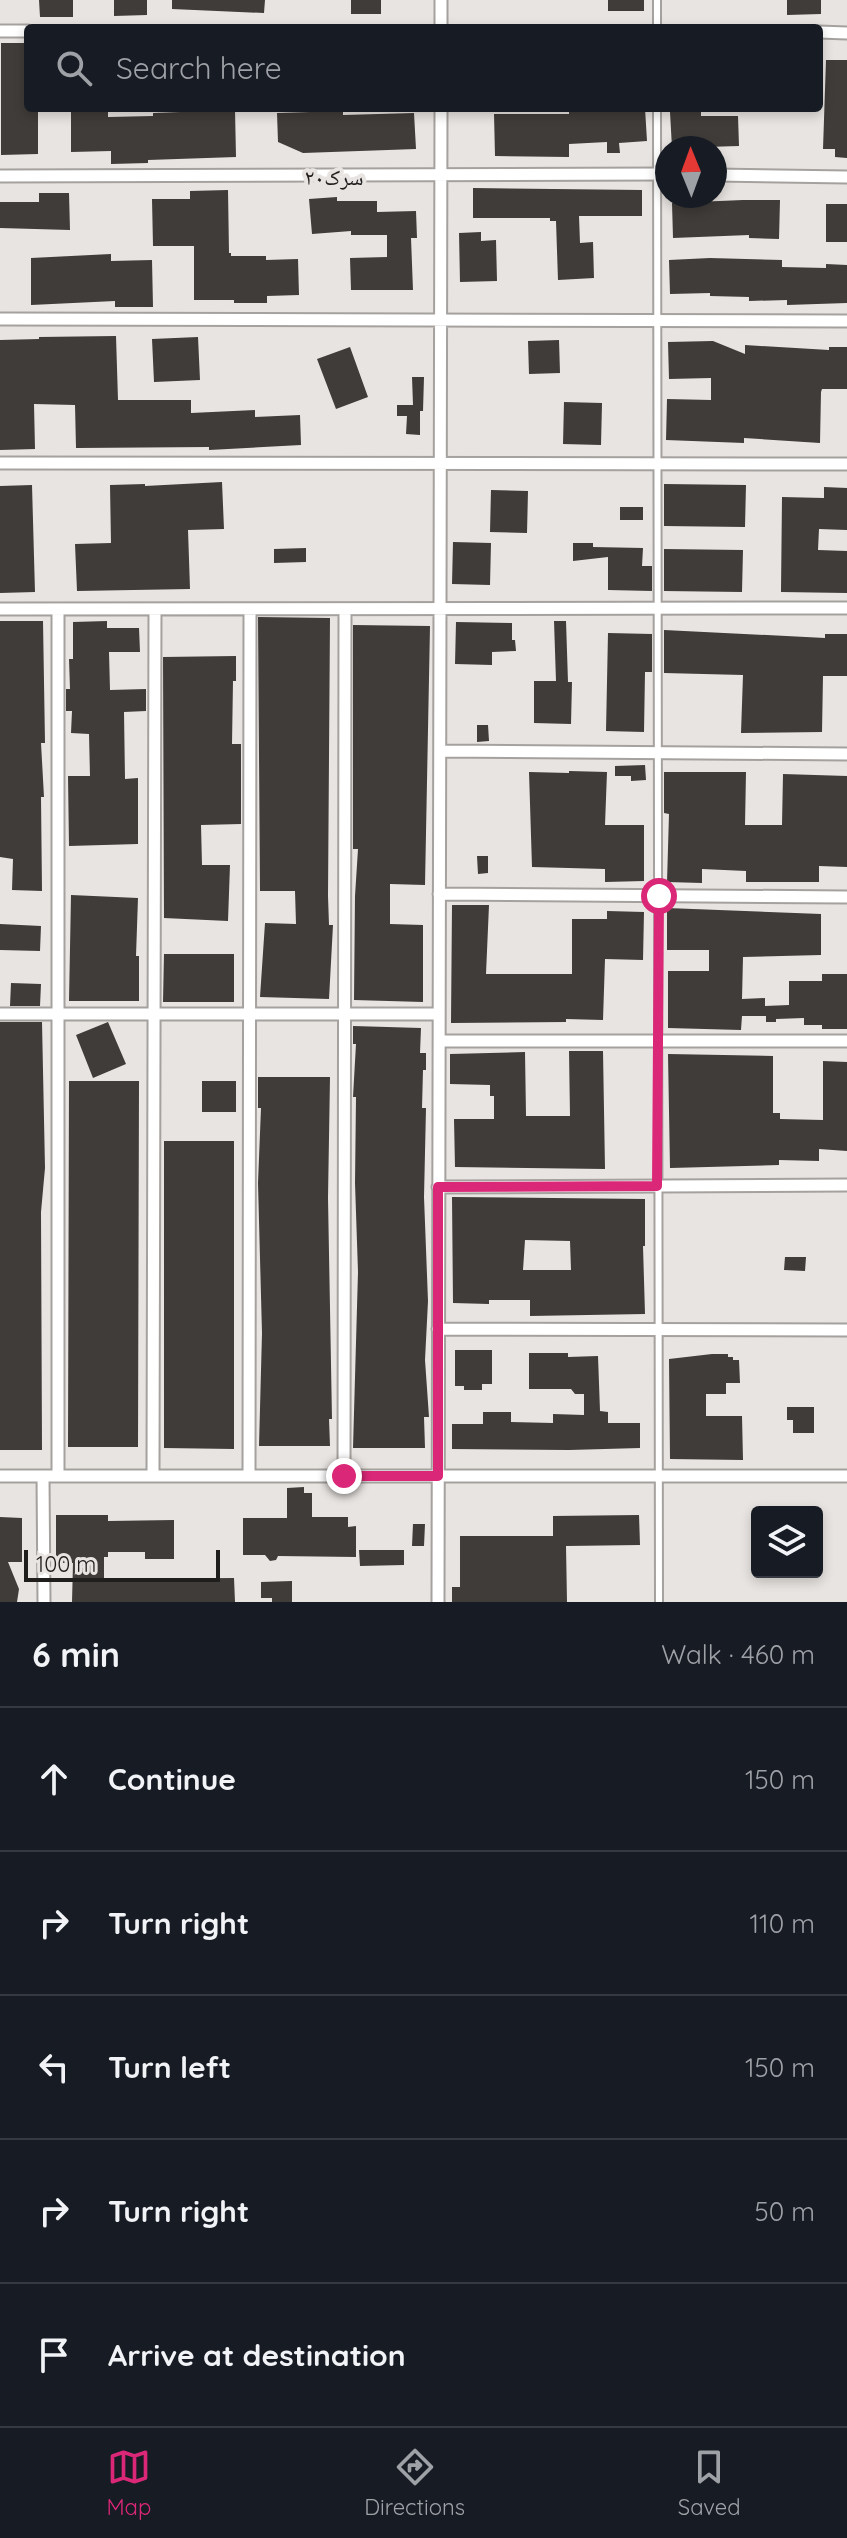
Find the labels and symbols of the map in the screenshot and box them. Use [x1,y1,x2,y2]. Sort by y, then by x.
north arrow [655,136,727,208]
street label: سرک۲۰ [304,163,364,191]
route start [641,878,677,914]
route end [326,1458,362,1494]
scale bar [24,1546,220,1582]

